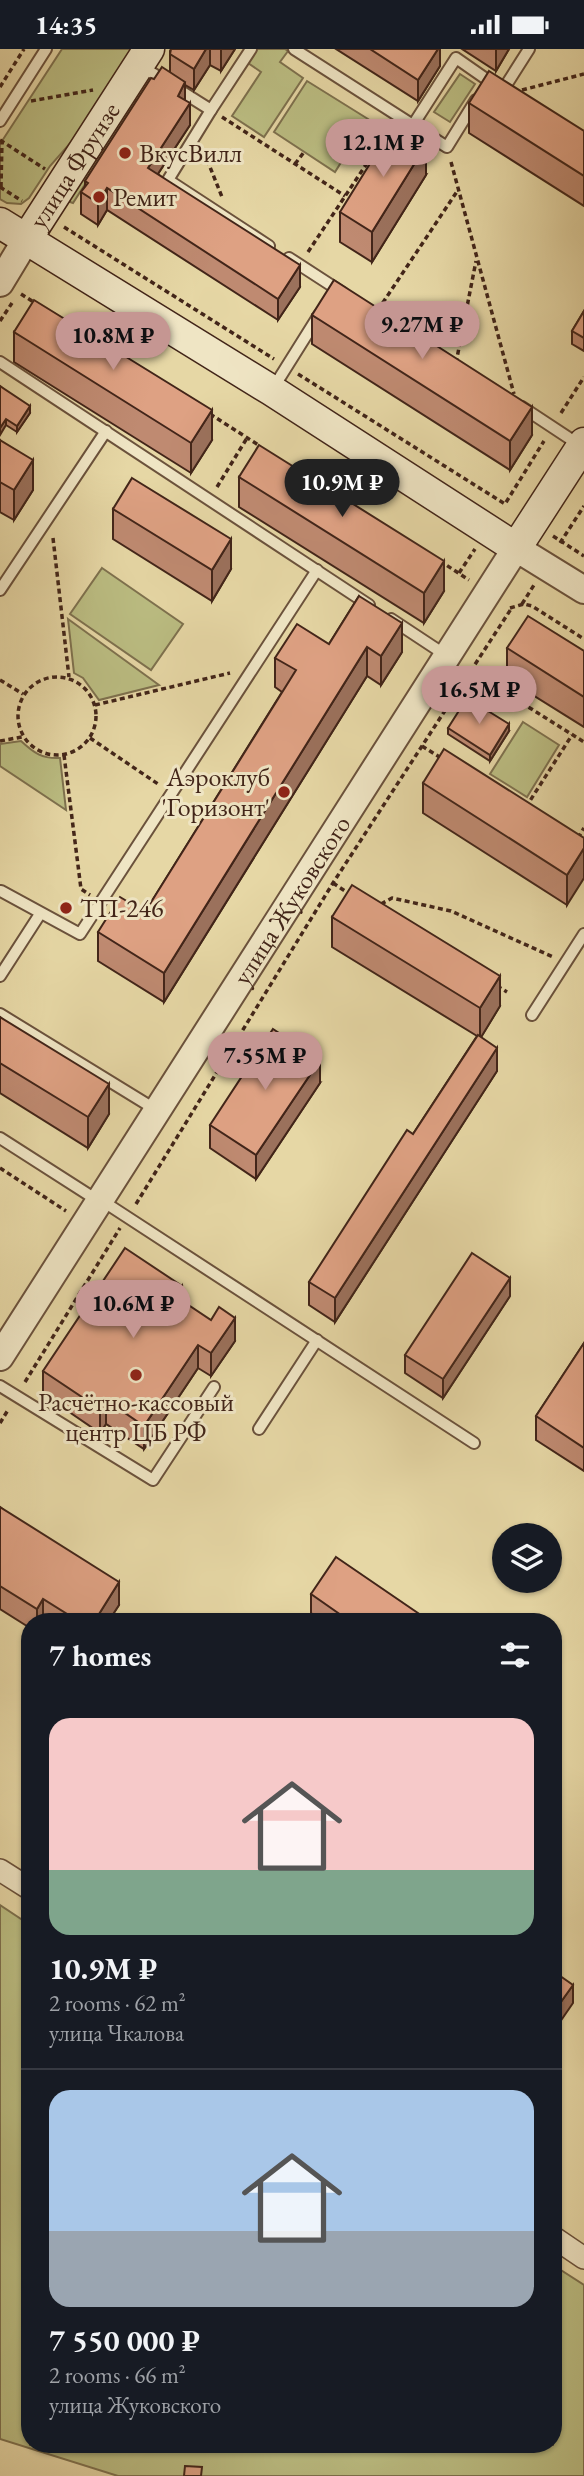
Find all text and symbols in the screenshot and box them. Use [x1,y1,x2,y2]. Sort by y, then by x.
text: 14:35 [35,8,97,42]
street label: улица Фрунзе [21,96,127,235]
pin: 12.1M ₽ [318,120,448,179]
text: 12.1M ₽ [342,127,424,157]
place label: ВкусВилл [139,136,242,170]
marker: ВкусВилл [117,145,133,161]
place label: Ремит [113,180,177,214]
marker: Ремит [91,189,107,205]
pin: 9.27M ₽ [357,301,487,361]
text: 9.27M ₽ [381,309,463,339]
pin: 10.8M ₽ [48,313,178,372]
text: 10.8M ₽ [72,320,154,350]
pin: 10.9M ₽ [277,459,407,519]
text: 10.9M ₽ [301,467,383,497]
pin: 16.5M ₽ [414,667,544,726]
text: 16.5M ₽ [438,674,520,704]
place label: Аэроклуб 'Горизонт' [161,760,270,824]
marker: Аэроклуб 'Горизонт' [276,784,292,800]
street label: улица Жуковского [225,809,358,991]
place label: ТП-246 [80,891,164,925]
marker: ТП-246 [58,900,74,916]
pin: 7.55M ₽ [200,1033,330,1092]
text: 7.55M ₽ [224,1040,306,1070]
pin: 10.6M ₽ [68,1281,198,1340]
text: 10.6M ₽ [92,1288,174,1318]
marker: Расчётно-кассовый центр ЦБ РФ [128,1367,144,1383]
place label: Расчётно-кассовый центр ЦБ РФ [38,1385,234,1449]
map controls [492,1523,562,1593]
button: layers [492,1523,562,1593]
text: 7 homes [49,1636,151,1675]
icon: filters [496,1636,534,1674]
icon: home [229,1763,355,1889]
text: 10.9M ₽ [49,1949,157,1988]
text: 2 rooms · 62 m² [49,1988,186,2018]
text: улица Чкалова [49,2018,184,2048]
icon: home [229,2135,355,2261]
text: 7 550 000 ₽ [49,2321,200,2360]
text: 2 rooms · 66 m² [49,2360,186,2390]
text: улица Жуковского [49,2390,221,2420]

